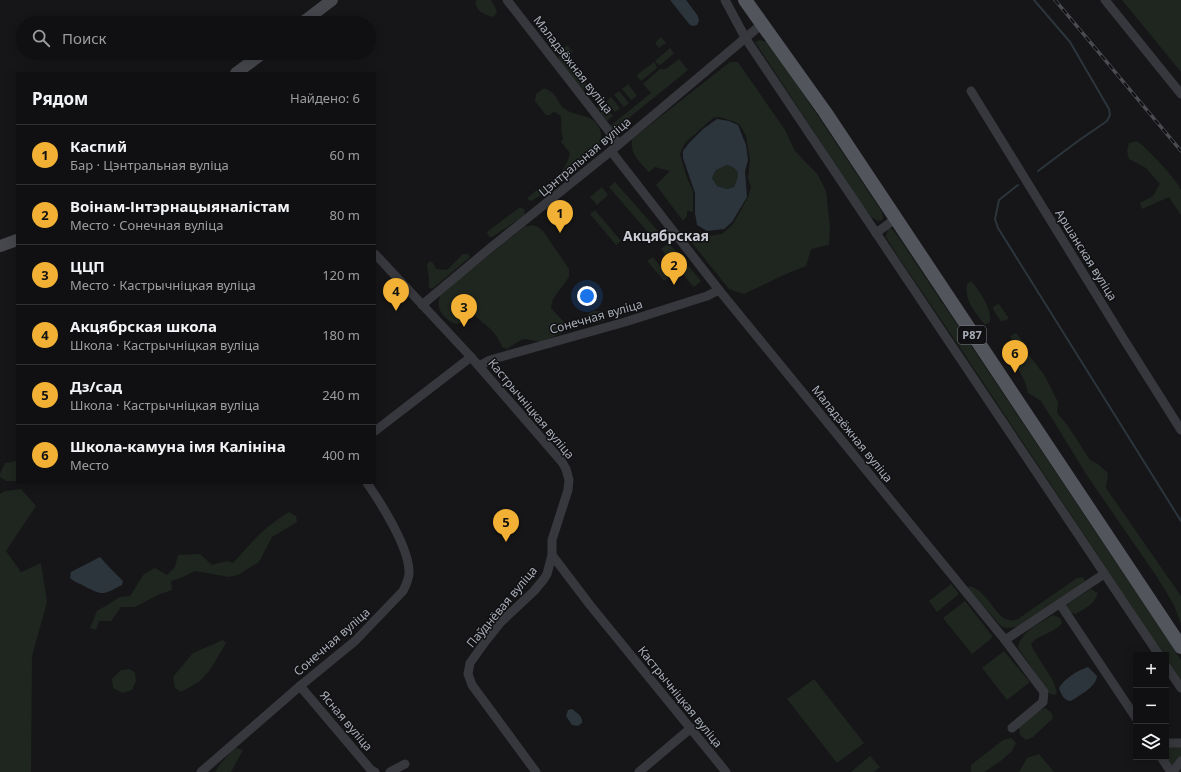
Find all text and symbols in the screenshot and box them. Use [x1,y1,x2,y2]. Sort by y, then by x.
street label: Маладзёжная вуліца [530,12,617,117]
search box [16,16,376,60]
icon: search [30,27,52,49]
text: Поиск [62,28,107,48]
text: Рядом [32,87,88,110]
text: Найдено: 6 [290,89,360,107]
street label: Цэнтральная вуліца [535,113,634,200]
text: Каспий [70,136,127,156]
text: 1 [41,146,49,164]
text: 60 m [330,146,360,164]
text: Бар · Цэнтральная вуліца [70,156,229,174]
text: Воінам-Інтэрнацыяналістам [70,196,290,216]
pin: 1 [547,200,573,233]
text: 2 [41,206,49,224]
text: 80 m [330,206,360,224]
street label: Аршанская вуліца [1051,206,1121,304]
text: Место · Сонечная вуліца [70,216,223,234]
district label: Акцябрская [623,226,709,245]
pin: 2 [661,252,687,285]
text: ЦЦП [70,256,105,276]
text: 3 [41,266,49,284]
text: 120 m [322,266,360,284]
text: Место · Кастрычніцкая вуліца [70,276,256,294]
pin: 4 [383,278,409,311]
your location [577,286,597,306]
pin: 3 [451,294,477,327]
street label: Сонечная вуліца [547,295,644,338]
text: Акцябрская школа [70,316,217,336]
text: 4 [41,326,49,344]
text: 180 m [322,326,360,344]
road number: Р87 [958,326,986,344]
text: Школа · Кастрычніцкая вуліца [70,336,259,354]
pin: 6 [1002,340,1028,373]
street label: Кастрычніцкая вуліца [484,355,578,462]
text: Дз/сад [70,376,122,396]
street label: Маладзёжная вуліца [808,382,897,486]
text: 5 [41,386,49,404]
text: 240 m [322,386,360,404]
text: Школа · Кастрычніцкая вуліца [70,396,259,414]
text: Школа-камуна імя Калініна [70,436,286,456]
text: 6 [41,446,49,464]
text: 400 m [322,446,360,464]
text: Место [70,456,109,474]
pin: 5 [493,509,519,542]
street label: Паўднёвая вуліца [462,562,541,651]
street label: Сонечная вуліца [290,604,374,680]
street label: Кастрычніцкая вуліца [634,642,727,751]
map controls [1133,652,1169,760]
button: + [1133,652,1169,688]
street label: Ясная вуліца [316,687,377,754]
button: − [1133,688,1169,724]
button: layers [1133,724,1169,760]

